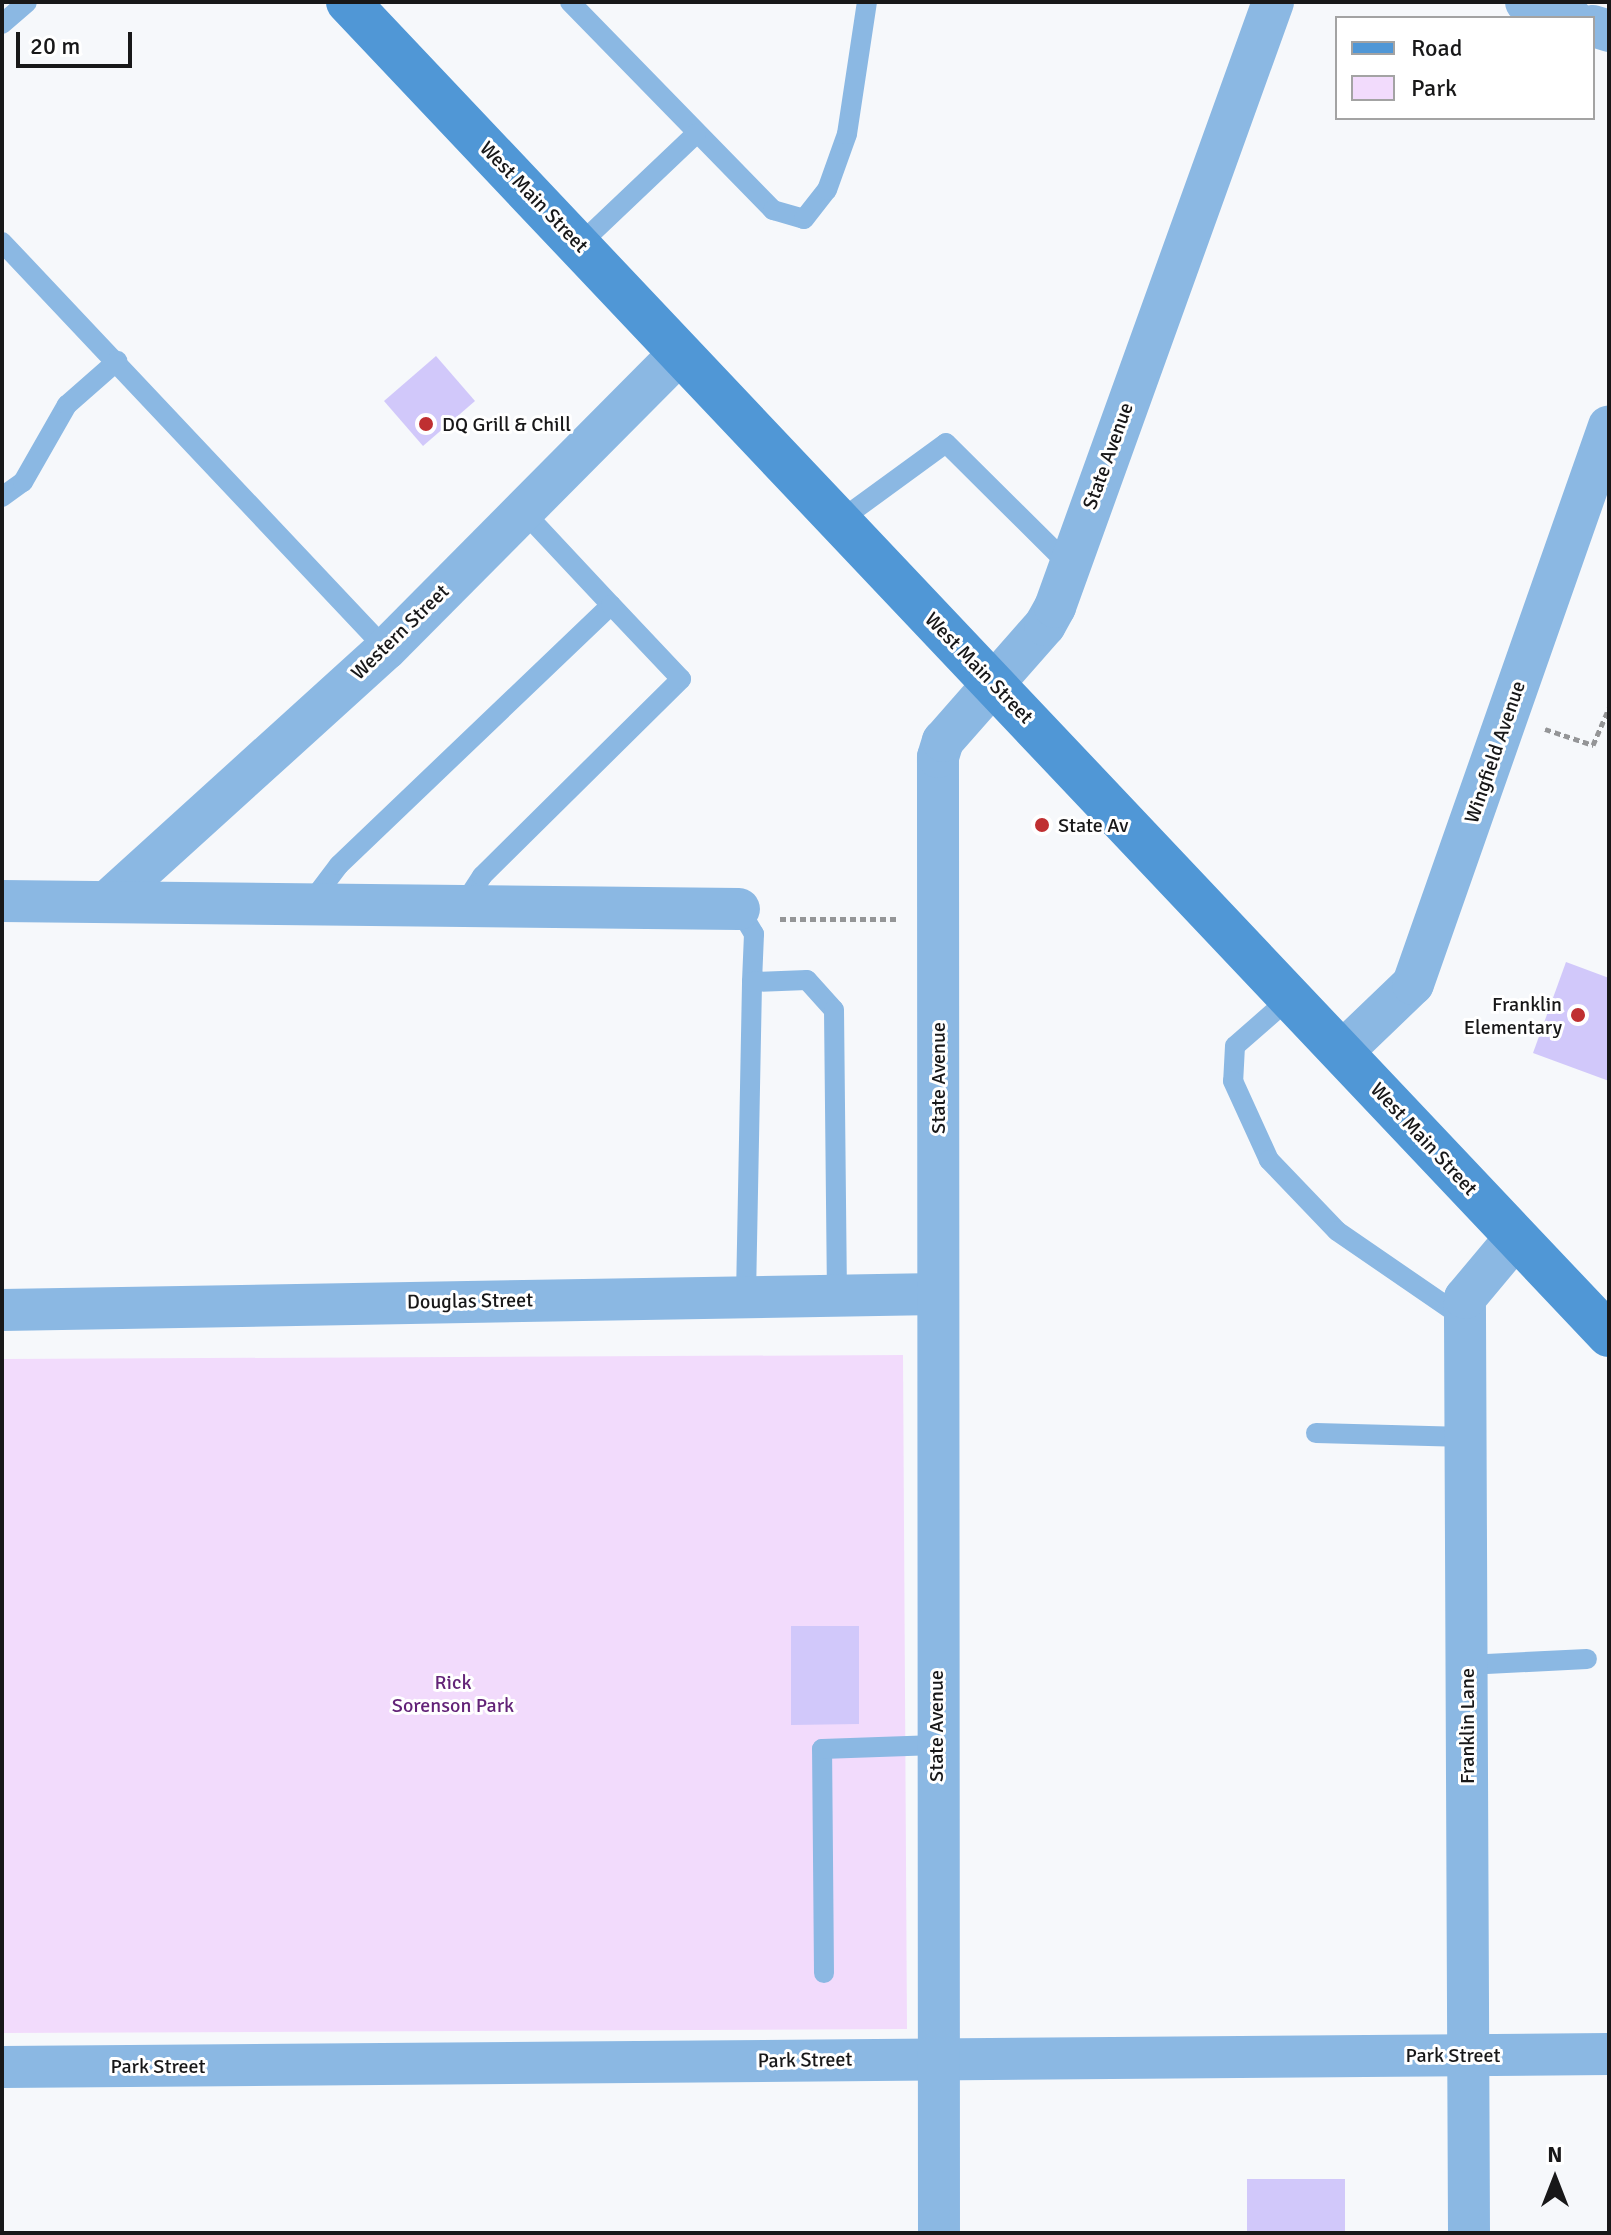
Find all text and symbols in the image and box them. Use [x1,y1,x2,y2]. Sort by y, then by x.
scale bar [20,16,136,66]
legend [1335,16,1595,120]
text: 20 m [30,31,80,61]
text: Road [1411,33,1462,63]
text: Park [1411,73,1457,103]
street label: West Main Street [475,136,593,258]
street label: State Avenue [1078,399,1138,513]
place label: DQ Grill & Chill [442,412,571,436]
marker: DQ Grill & Chill [417,415,435,433]
street label: Western Street [346,579,454,685]
street label: West Main Street [920,607,1038,729]
street label: Wingfield Avenue [1459,678,1531,826]
place label: State Av [1058,813,1128,837]
marker: State Av [1033,816,1051,834]
place label: Franklin Elementary [1464,992,1562,1039]
marker: Franklin Elementary [1569,1006,1587,1024]
street label: State Avenue [926,1022,950,1134]
street label: West Main Street [1366,1078,1482,1200]
street label: Douglas Street [407,1288,533,1314]
street label: Franklin Lane [1455,1668,1479,1784]
park label: Rick Sorenson Park [392,1670,514,1717]
street label: State Avenue [924,1670,948,1782]
street label: Park Street [1406,2043,1500,2067]
street label: Park Street [757,2047,853,2073]
street label: Park Street [111,2054,205,2078]
north arrow [1515,2139,1595,2219]
text: N [1547,2141,1563,2168]

